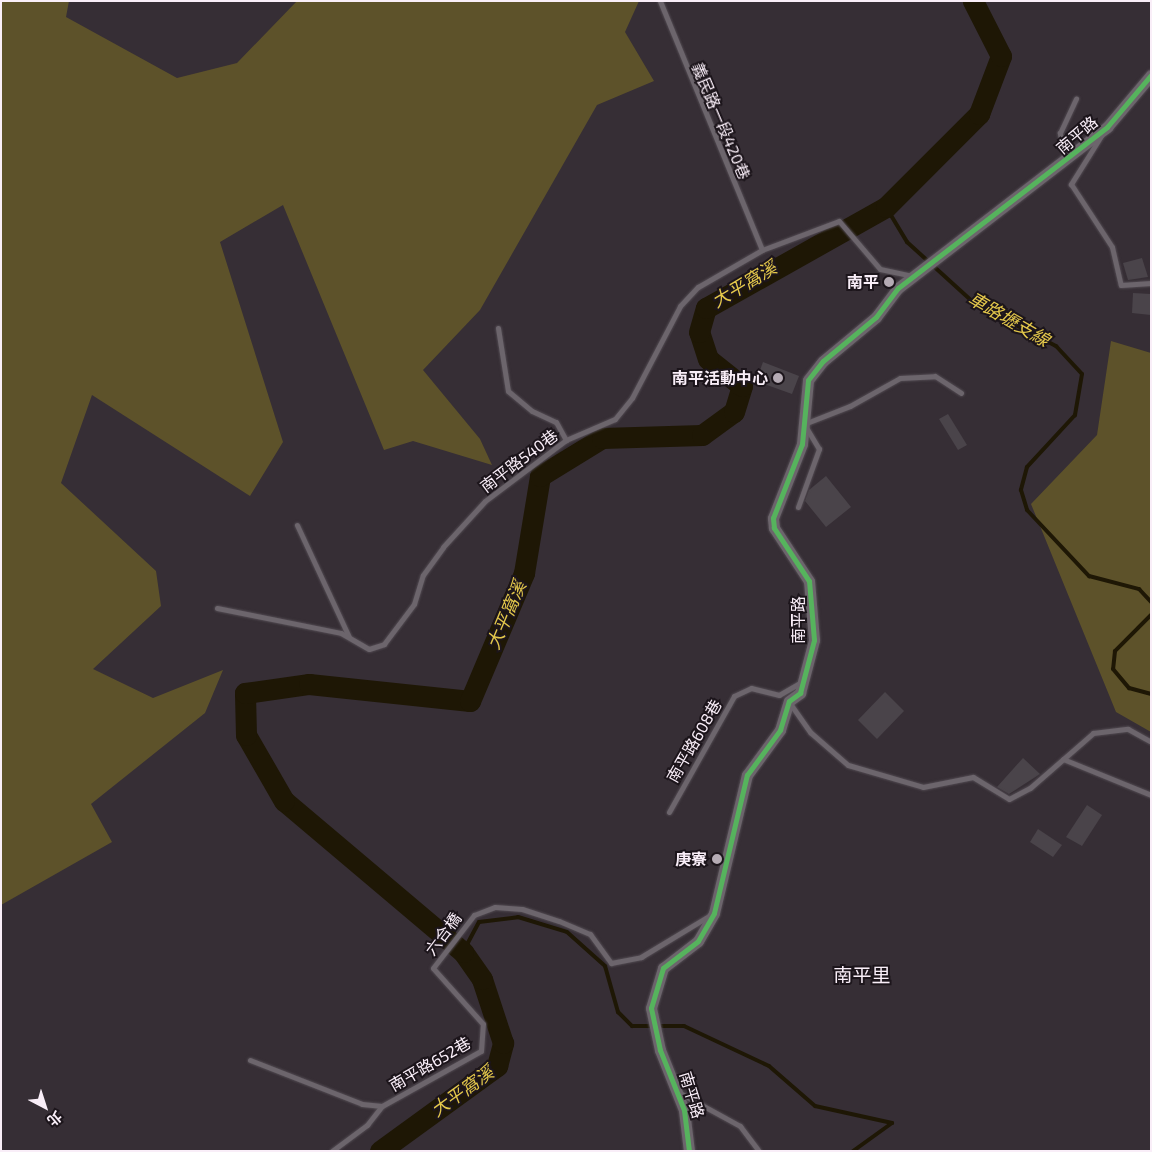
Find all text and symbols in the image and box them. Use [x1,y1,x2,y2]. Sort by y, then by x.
street label: 義民路一段420巷 [688,60,754,182]
street label: 南平路 [1052,112,1102,158]
water label: 大平窩溪 [708,256,780,312]
place label: 南平 [847,272,879,292]
marker: 南平 [883,276,895,288]
water label: 車路壢支線 [965,287,1053,351]
place label: 南平活動中心 [672,368,768,388]
marker: 南平活動中心 [772,372,784,384]
street label: 南平路540巷 [476,426,562,496]
water label: 大平窩溪 [482,578,530,652]
street label: 南平路 [788,596,808,644]
street label: 南平路608巷 [663,696,725,786]
place label: 庚寮 [675,849,707,869]
marker: 庚寮 [711,853,723,865]
street label: 六合橋 [421,909,465,959]
district label: 南平里 [834,964,890,986]
street label: 南平路652巷 [386,1033,474,1095]
water label: 大平窩溪 [427,1061,497,1121]
street label: 南平路 [676,1069,708,1121]
north arrow [20,1082,70,1132]
text: 北 [44,1108,66,1130]

